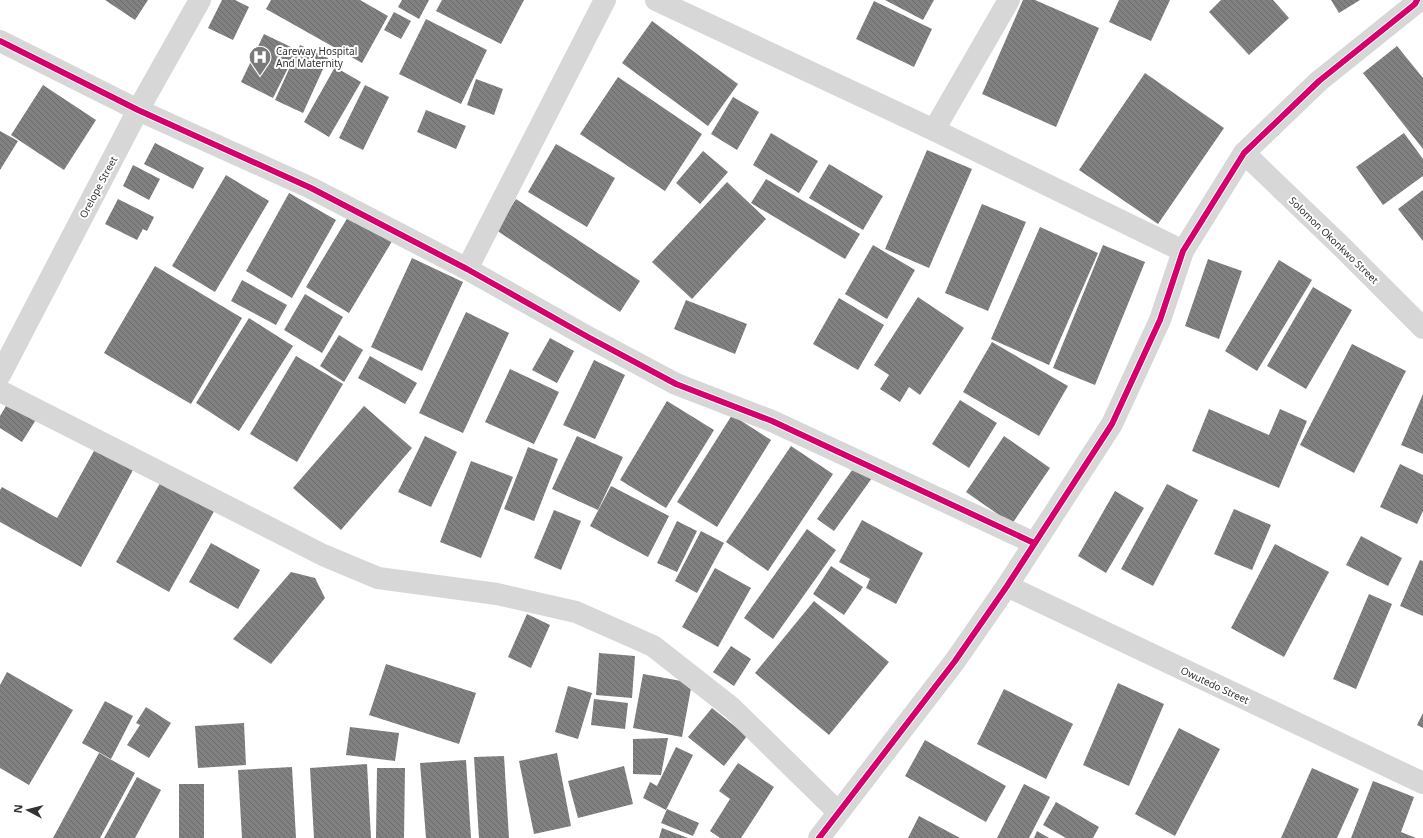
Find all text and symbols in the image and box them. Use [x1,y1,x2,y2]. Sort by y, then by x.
hospital icon: Careway Hospital And Maternity [247,44,273,77]
place label: Careway Hospital And Maternity [276,44,357,70]
street label: Orelope Street [76,153,120,220]
street label: Solomon Okonkwo Street [1286,193,1382,287]
street label: Owutedo Street [1179,663,1252,707]
north arrow [8,790,48,830]
text: N [10,803,26,814]

